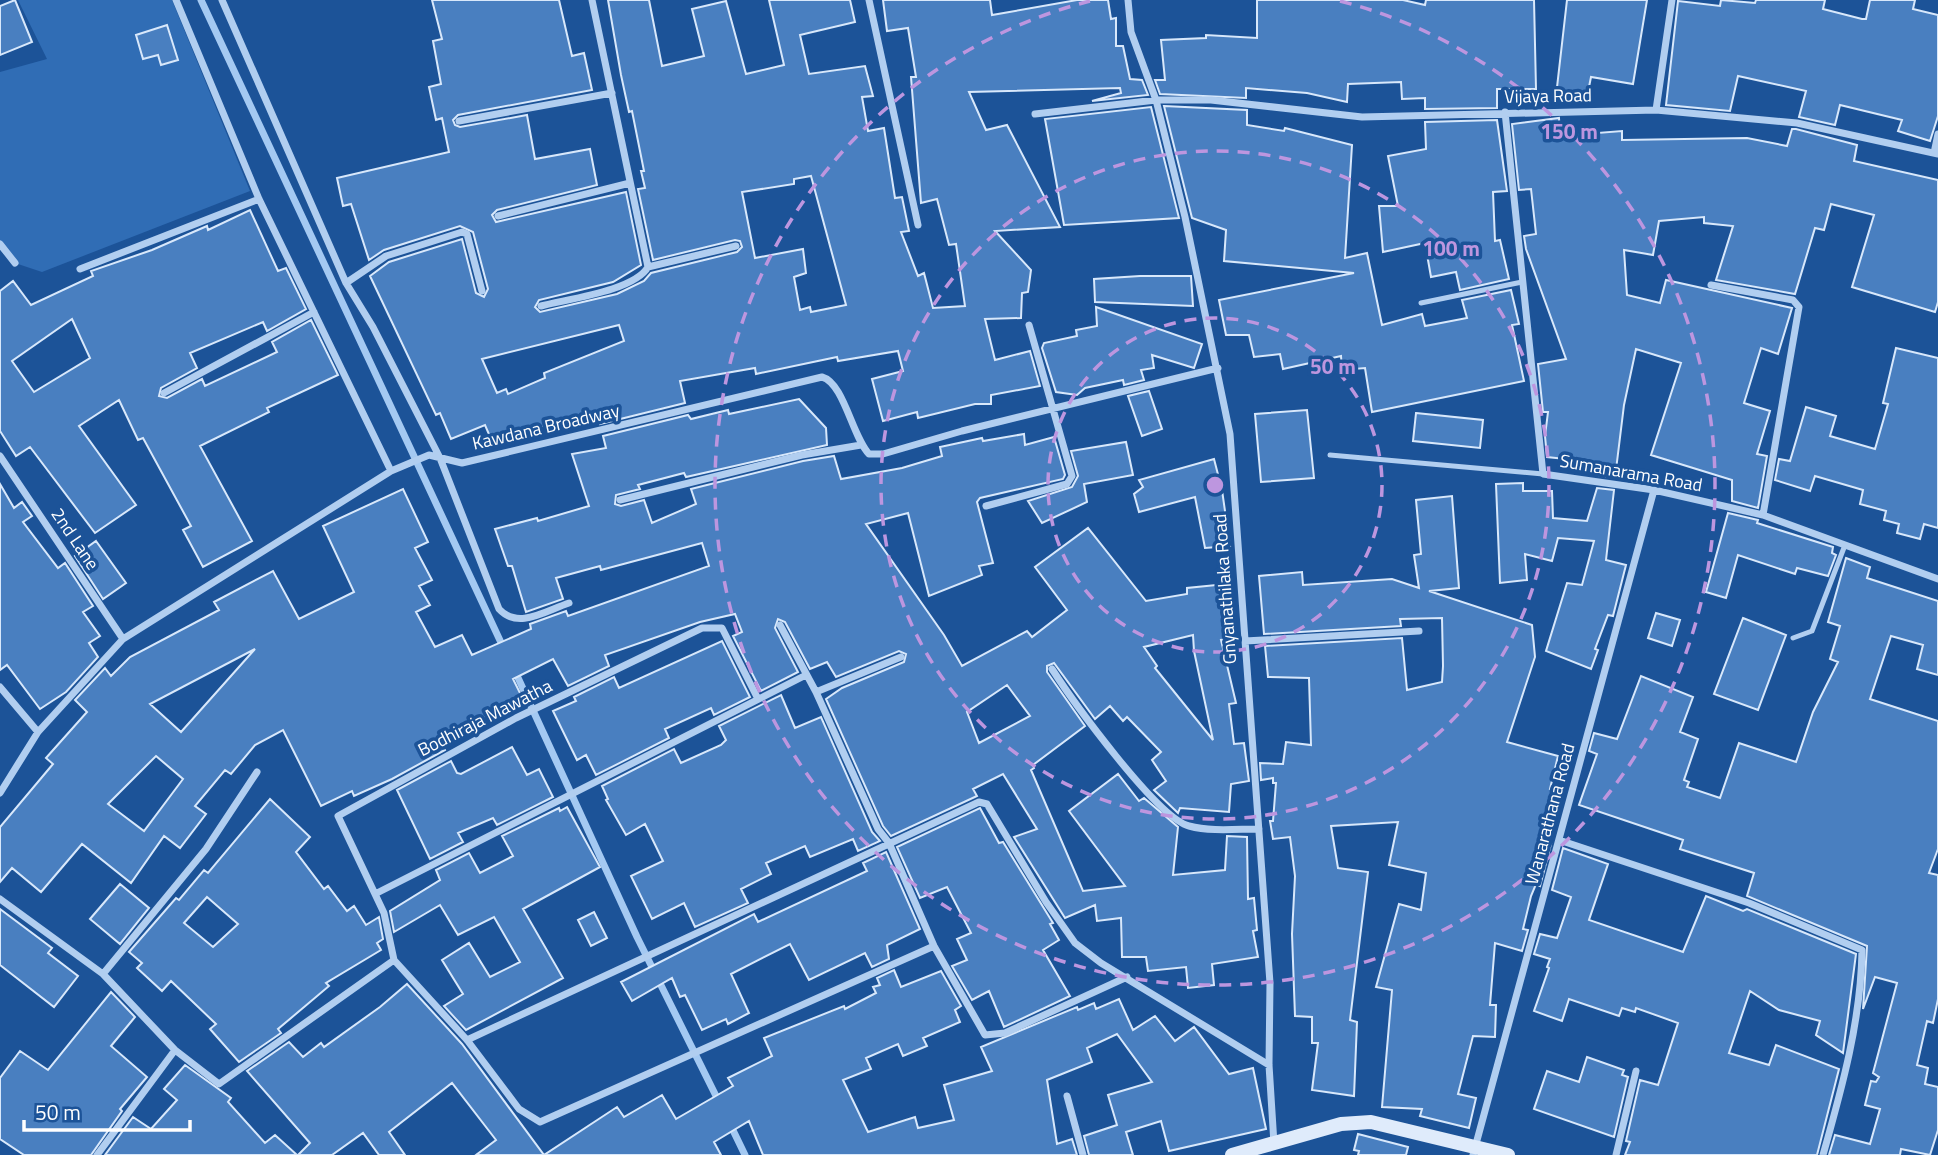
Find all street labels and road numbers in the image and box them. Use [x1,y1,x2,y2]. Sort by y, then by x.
street label: Vijaya Road [1504,81,1592,110]
street label: Kawdana Broadway [470,396,623,457]
street label: Sumanarama Road [1558,447,1704,498]
street label: 2nd Lane [45,502,106,575]
street label: Gnyanathilaka Road [1206,513,1243,665]
street label: Bodhiraja Mawatha [413,672,557,763]
street label: Wanarathana Road [1518,740,1581,888]

